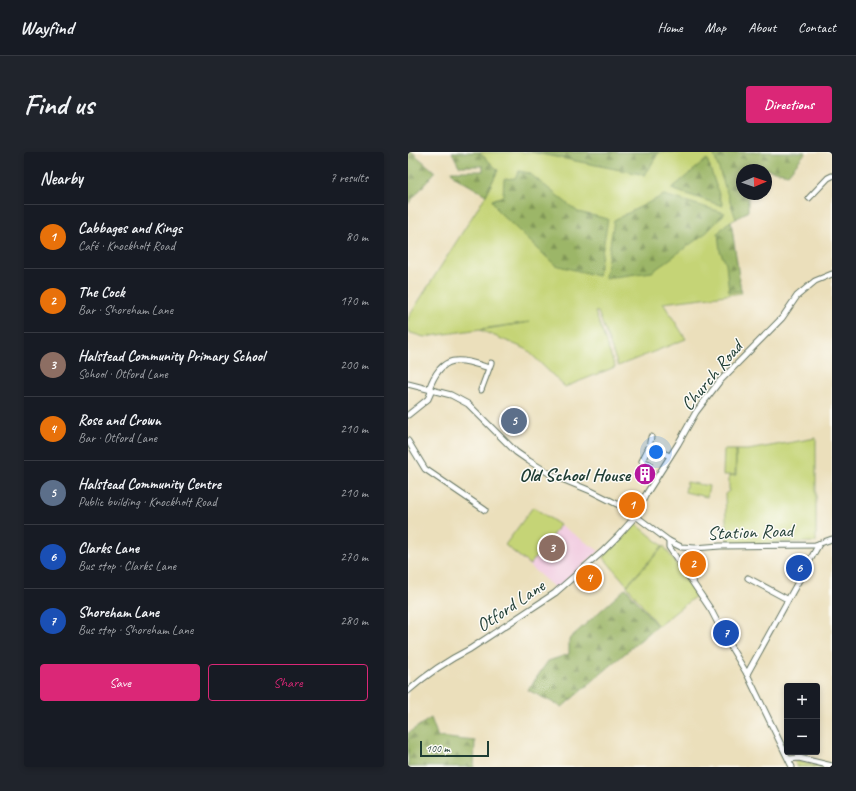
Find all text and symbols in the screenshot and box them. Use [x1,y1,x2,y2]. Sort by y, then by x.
text: Wayfind [20,16,73,40]
text: Home [657,19,683,36]
text: Map [705,19,726,36]
text: About [748,19,776,36]
text: Contact [798,19,836,36]
button: Directions [746,86,832,123]
text: Find us [24,87,94,122]
north arrow [736,164,772,200]
text: Nearby [40,168,83,189]
text: 7 results [330,170,368,186]
text: Cabbages and Kings [78,219,182,238]
text: 1 [50,229,56,245]
text: 80 m [346,229,368,245]
text: Café · Knockholt Road [78,238,175,254]
text: The Cock [78,283,125,302]
text: 2 [50,293,56,309]
text: 170 m [340,293,368,309]
text: Bar · Shoreham Lane [78,302,173,318]
street label: Church Road [676,333,750,416]
text: Halstead Community Primary School [78,347,265,366]
text: 3 [50,357,56,373]
text: 200 m [340,357,368,373]
text: School · Otford Lane [78,366,168,382]
pin: 5 [501,406,527,436]
text: Rose and Crown [78,411,161,430]
text: 4 [50,421,56,437]
text: 210 m [340,421,368,437]
text: Bar · Otford Lane [78,430,157,446]
your location [646,442,666,462]
building icon: Old School House [632,461,658,487]
place label: Old School House [519,463,632,487]
text: Halstead Community Centre [78,475,221,494]
text: 5 [50,485,56,501]
text: 210 m [340,485,368,501]
pin: 1 [619,490,645,520]
text: Public building · Knockholt Road [78,494,217,510]
street label: Station Road [707,518,797,545]
pin: 3 [539,533,565,563]
text: Clarks Lane [78,539,139,558]
text: 6 [50,549,56,565]
text: 270 m [340,549,368,565]
pin: 2 [680,549,706,579]
pin: 6 [786,553,812,583]
text: Bus stop · Clarks Lane [78,558,176,574]
pin: 4 [576,563,602,593]
street label: Otford Lane [472,573,551,637]
text: Shoreham Lane [78,603,159,622]
text: 7 [50,613,56,629]
text: 280 m [340,613,368,629]
pin: 7 [713,618,739,648]
text: Bus stop · Shoreham Lane [78,622,193,638]
button: Save [40,664,200,701]
button: Share [208,664,368,701]
map controls [784,683,820,755]
button: + [784,683,820,719]
button: − [784,719,820,755]
scale bar [420,739,489,758]
text: 100 m [426,741,450,755]

